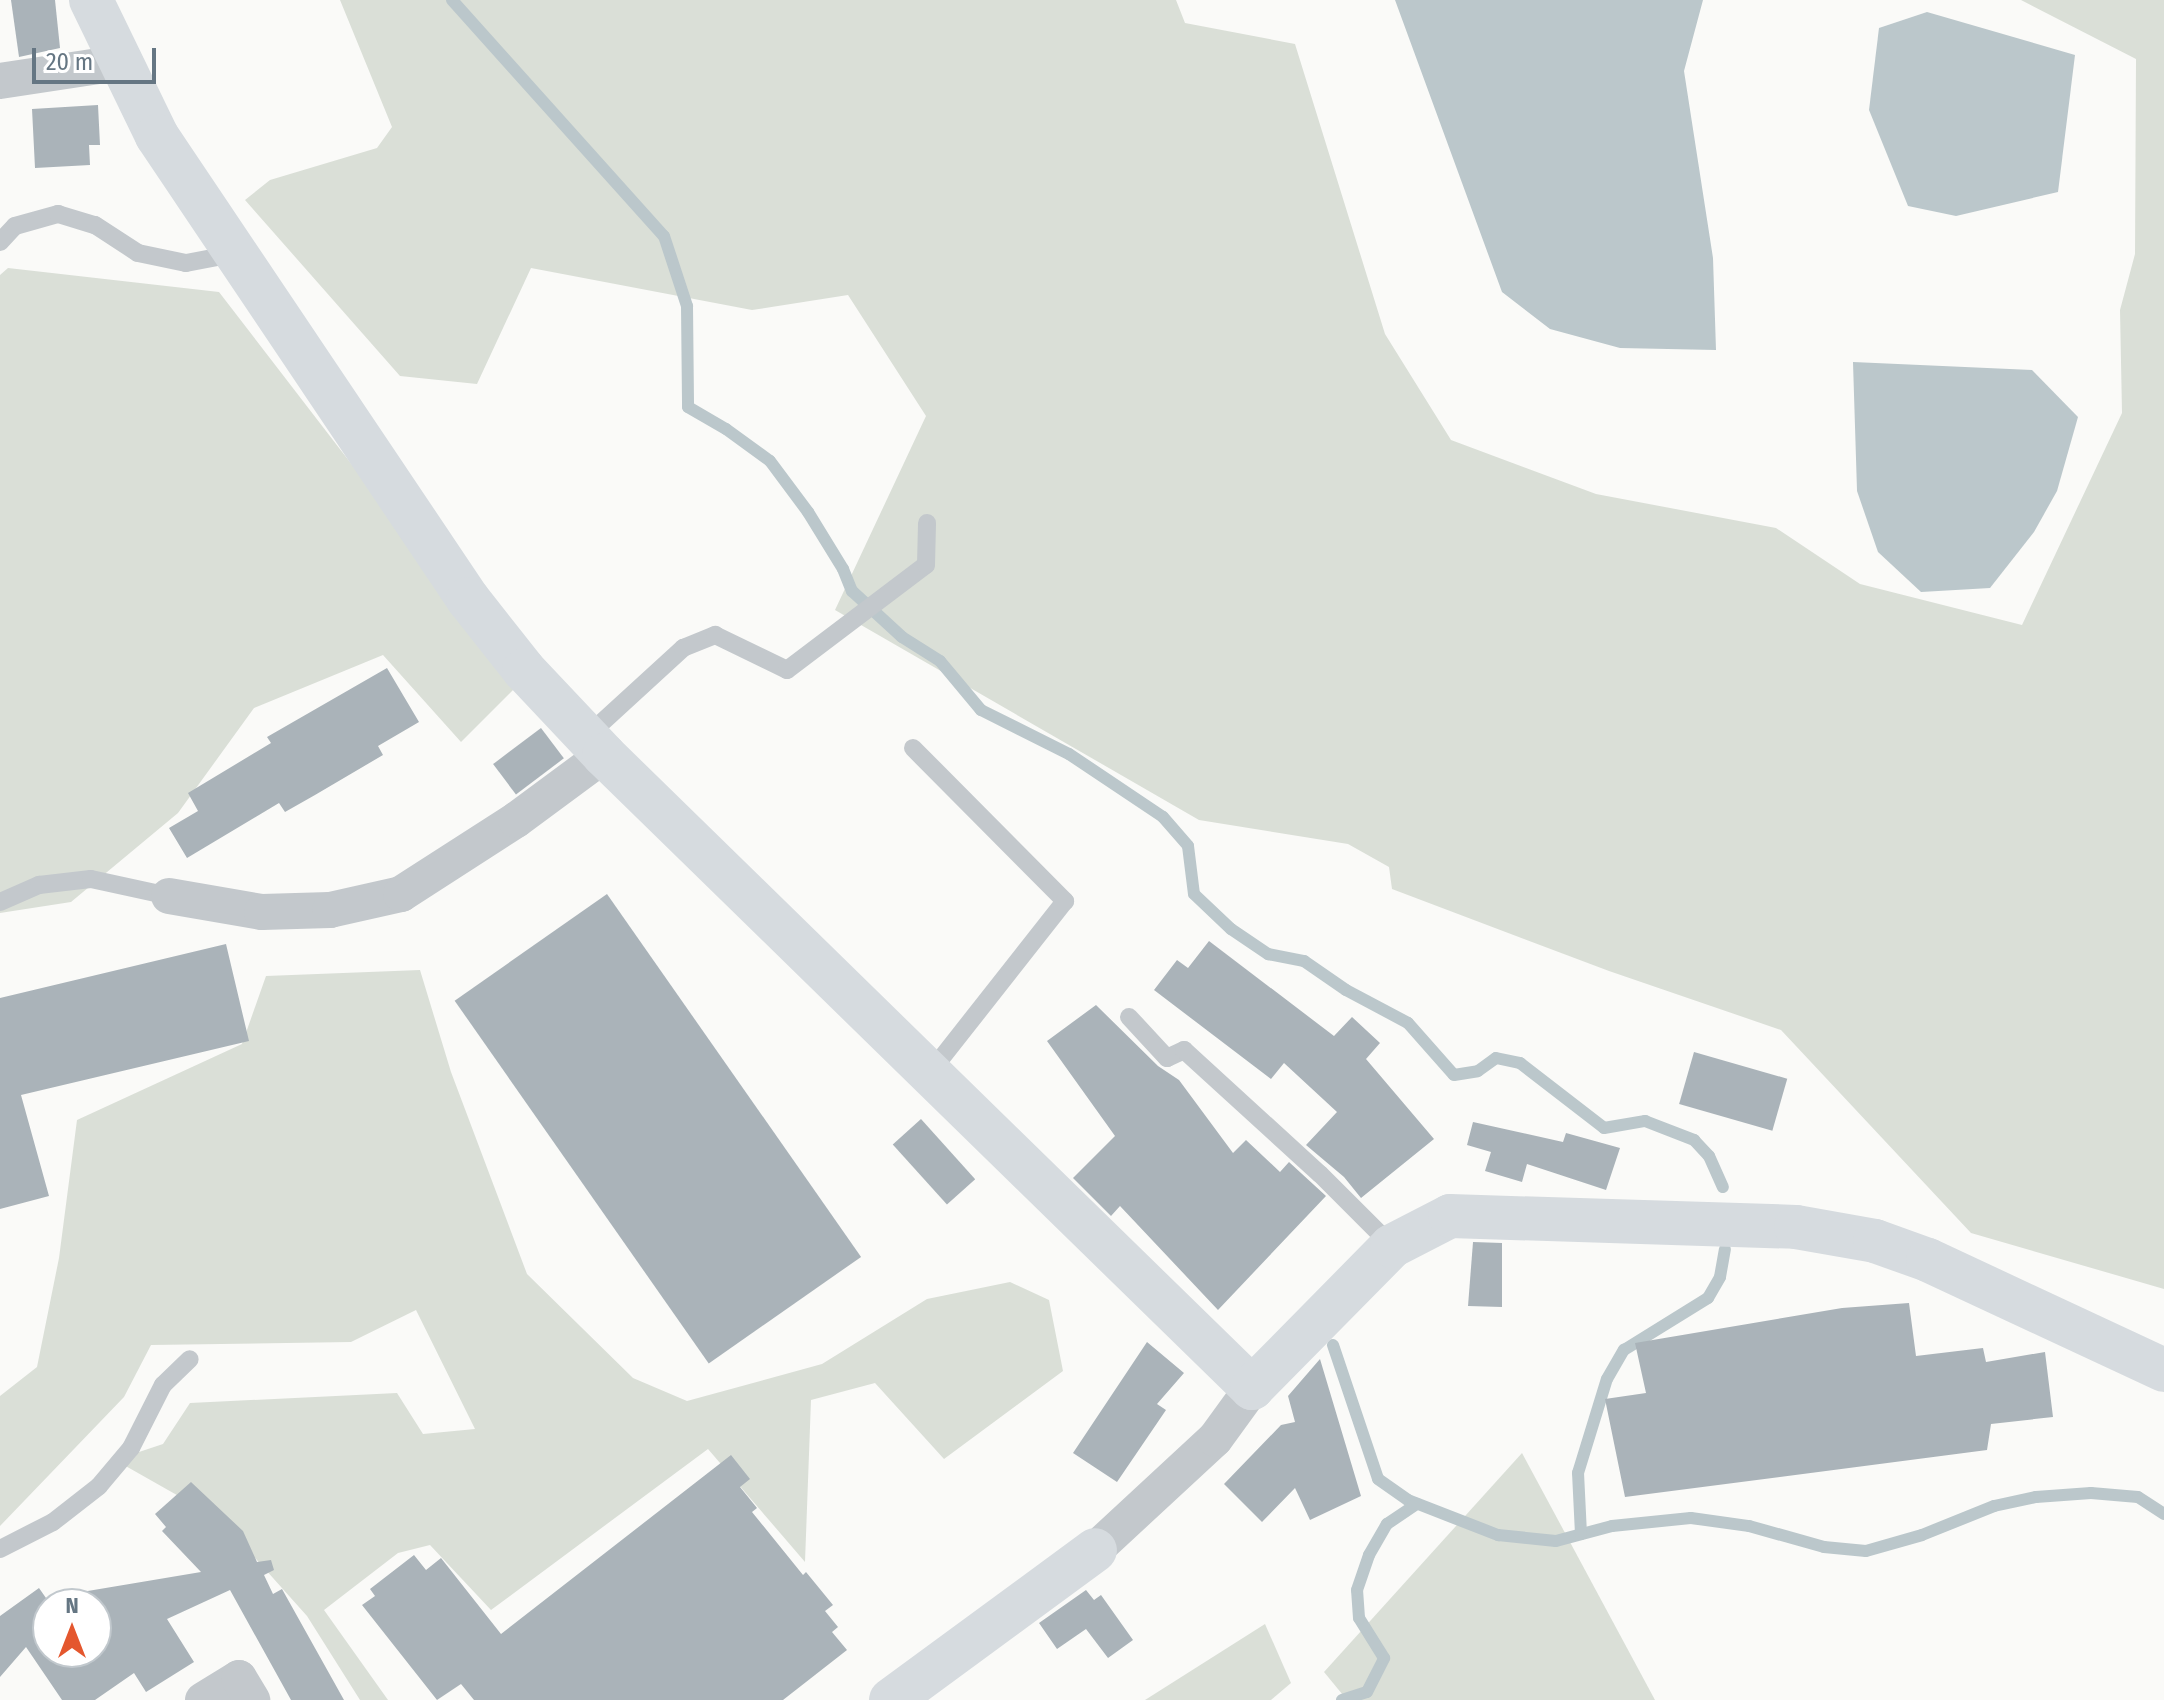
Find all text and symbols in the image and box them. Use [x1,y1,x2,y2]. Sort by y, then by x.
scale bar [36,32,160,82]
text: 20 m [46,48,93,76]
north arrow [32,1588,112,1668]
text: N [65,1592,79,1619]

